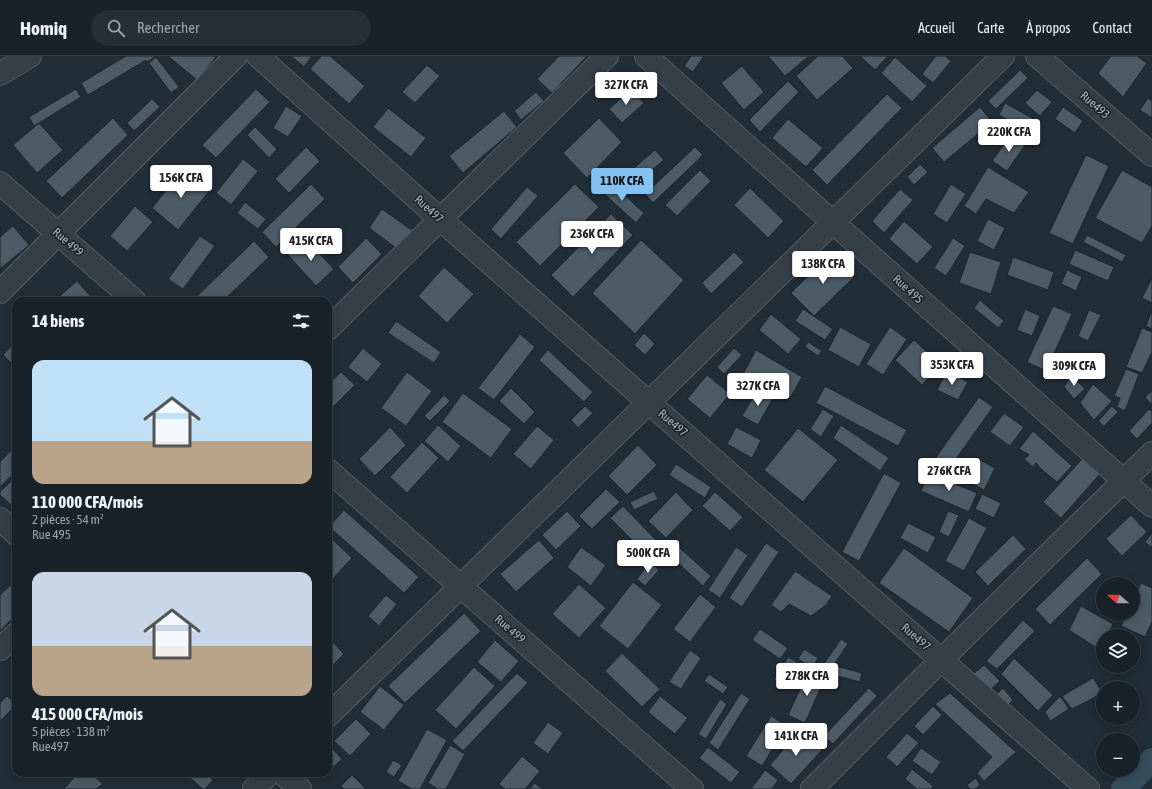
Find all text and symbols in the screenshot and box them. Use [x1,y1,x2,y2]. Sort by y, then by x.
search box [91,10,371,46]
text: Homiq [20,17,67,39]
icon: search [105,17,127,39]
text: Rechercher [137,19,199,36]
text: Accueil [918,20,955,36]
text: Carte [977,20,1004,36]
text: À propos [1026,20,1071,36]
text: Contact [1093,20,1132,36]
pin: 327K CFA [585,72,667,106]
text: 327K CFA [604,77,648,92]
street label: Rue493 [1078,89,1112,121]
pin: 220K CFA [968,119,1050,153]
text: 220K CFA [987,124,1031,139]
pin: 156K CFA [140,165,222,199]
pin: 110K CFA [581,168,663,202]
text: 156K CFA [159,170,203,185]
text: 110K CFA [600,173,644,188]
street label: Rue497 [412,192,447,226]
pin: 236K CFA [551,221,633,255]
street label: Rue 499 [50,225,86,259]
text: 236K CFA [570,226,614,241]
pin: 415K CFA [270,228,352,262]
text: 415K CFA [289,233,333,248]
pin: 138K CFA [782,251,864,285]
text: 138K CFA [801,256,845,271]
street label: Rue 495 [890,272,926,306]
icon: filters [290,310,312,332]
text: 14 biens [32,311,84,331]
pin: 353K CFA [911,352,993,386]
pin: 309K CFA [1033,353,1115,387]
text: 353K CFA [930,357,974,372]
text: 309K CFA [1052,358,1096,373]
pin: 327K CFA [717,373,799,407]
text: 327K CFA [736,378,780,393]
icon: home [136,386,208,458]
street label: Rue497 [656,407,691,440]
pin: 276K CFA [908,458,990,492]
text: 276K CFA [927,463,971,478]
text: 110 000 CFA/mois [32,492,143,512]
text: 2 pièces · 54 m² [32,512,104,527]
text: Rue 495 [32,527,71,542]
pin: 500K CFA [607,540,689,574]
text: 500K CFA [626,545,670,560]
north arrow [1096,577,1140,621]
map controls [1096,577,1140,777]
icon: home [136,598,208,670]
street label: Rue 499 [492,612,528,646]
street label: Rue497 [899,621,934,654]
button: layers [1096,629,1140,673]
pin: 278K CFA [766,663,848,697]
text: 278K CFA [785,668,829,683]
button: + [1096,681,1140,725]
text: 415 000 CFA/mois [32,704,143,724]
pin: 141K CFA [755,723,837,757]
text: 5 pièces · 138 m² [32,724,110,739]
text: 141K CFA [774,728,818,743]
button: − [1096,733,1140,777]
text: Rue497 [32,739,69,754]

